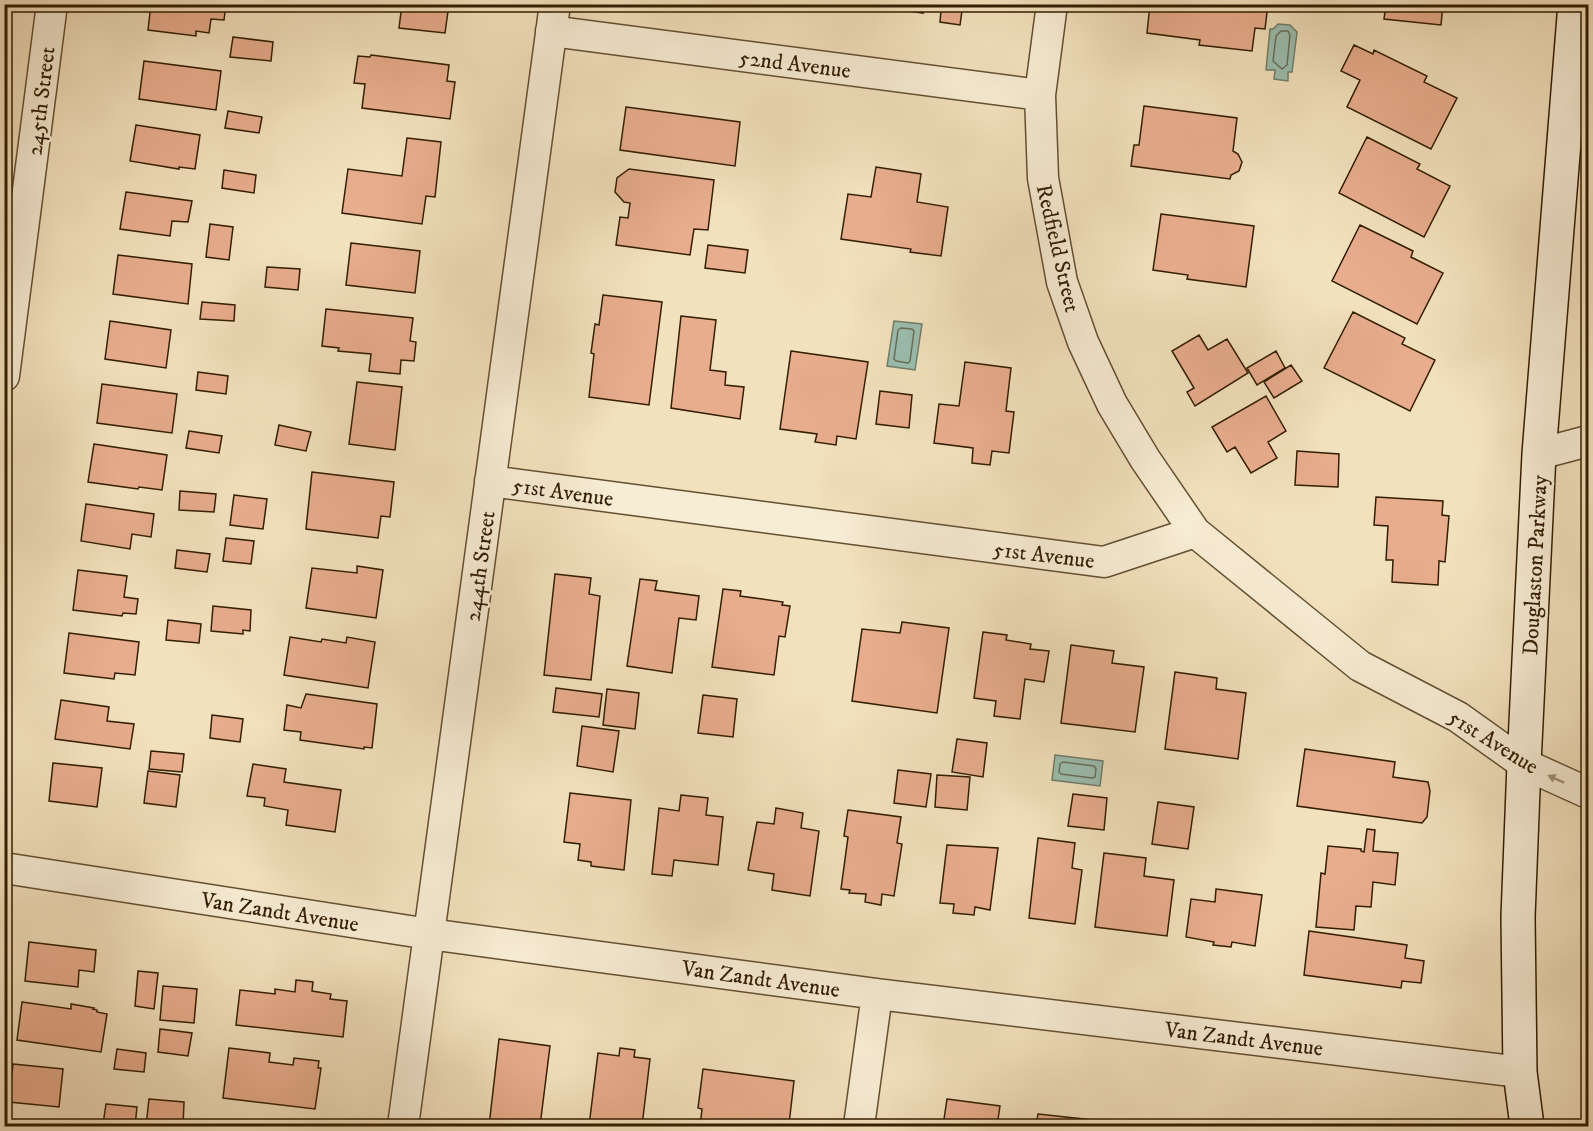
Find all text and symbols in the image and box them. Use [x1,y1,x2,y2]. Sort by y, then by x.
street label: 52nd Avenue [737,44,852,85]
street label: 245th Street [21,45,62,157]
street label: Redfield Street [1030,182,1085,315]
street label: 51st Avenue [511,472,615,513]
street label: Douglaston Parkway [1517,474,1554,656]
street label: 244th Street [459,509,502,623]
street label: 51st Avenue [992,536,1096,575]
street label: 51st Avenue [1443,704,1543,781]
one-way arrow [1547,774,1565,784]
street label: Van Zandt Avenue [198,887,360,938]
street label: Van Zandt Avenue [679,955,841,1004]
street label: Van Zandt Avenue [1162,1016,1324,1063]

